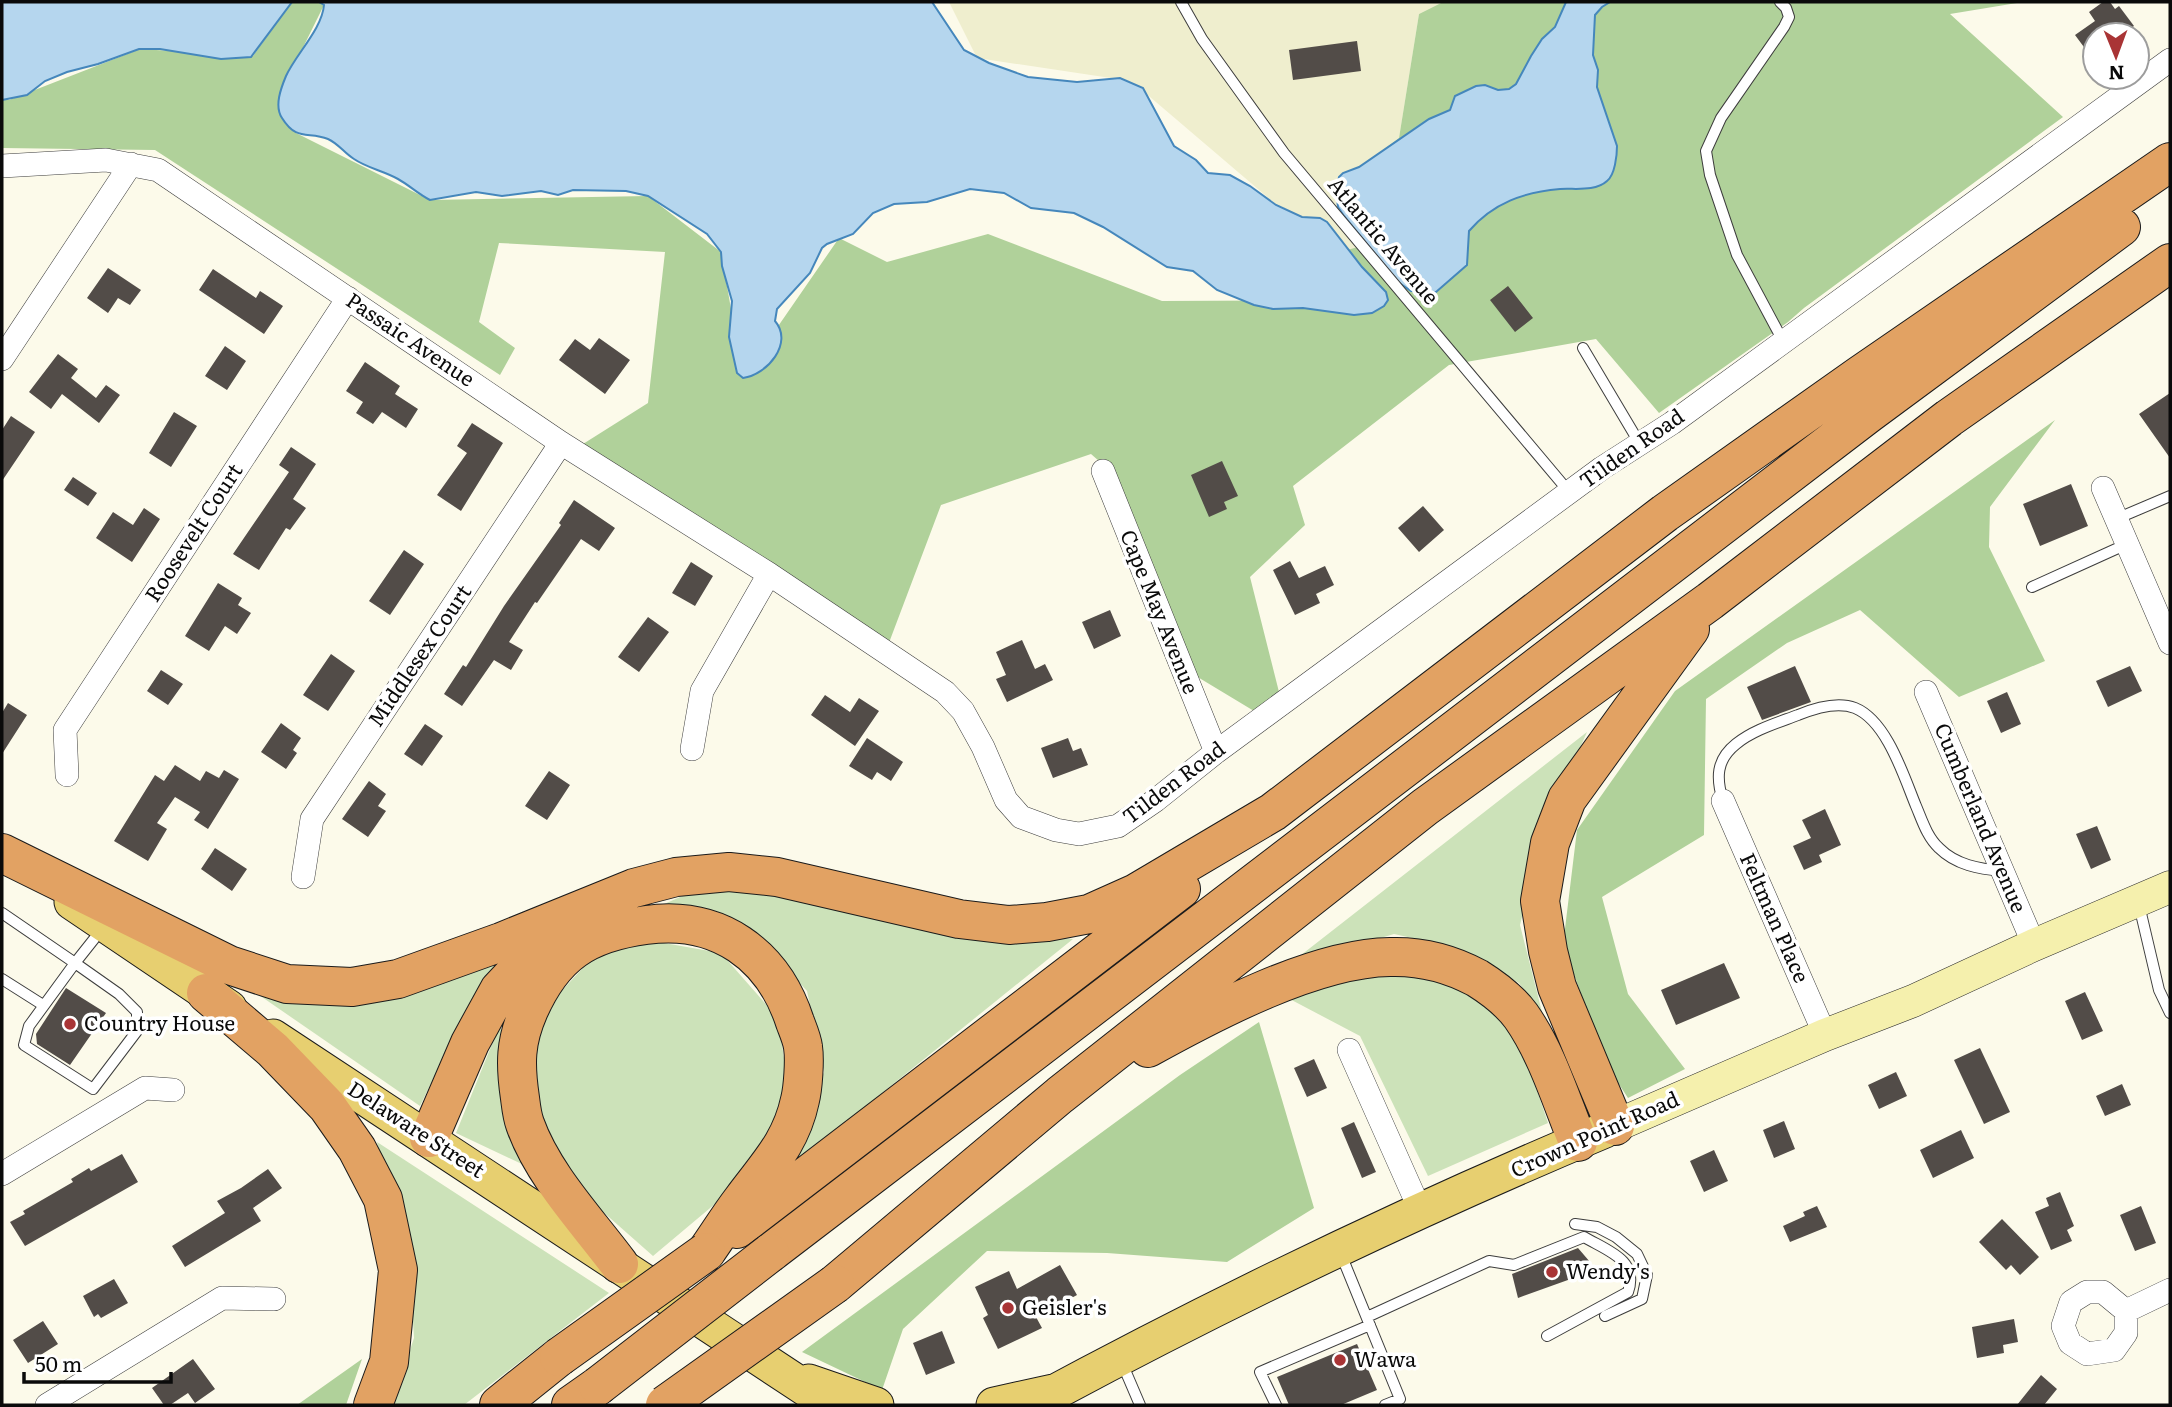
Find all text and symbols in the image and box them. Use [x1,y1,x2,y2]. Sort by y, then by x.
north arrow [2081,21,2151,91]
text: N [2108,60,2125,88]
street label: Atlantic Avenue [1322,169,1448,310]
street label: Passaic Avenue [341,283,482,393]
street label: Tilden Road [1572,399,1689,494]
street label: Roosevelt Court [135,456,249,607]
street label: Cape May Avenue [1114,524,1208,698]
street label: Middlesex Court [359,577,477,732]
street label: Cumberland Avenue [1928,717,2036,917]
street label: Tilden Road [1115,732,1230,830]
street label: Feltman Place [1734,847,1819,987]
place label: Country House [84,1006,235,1037]
marker: Country House [62,1016,78,1032]
street label: Delaware Street [343,1072,493,1184]
street label: Crown Point Road [1505,1082,1683,1184]
place label: Wendy's [1566,1254,1650,1285]
marker: Wendy's [1544,1264,1560,1280]
place label: Geisler's [1022,1290,1106,1321]
marker: Geisler's [1000,1300,1016,1316]
scale bar [24,1340,172,1384]
place label: Wawa [1354,1342,1417,1373]
text: 50 m [35,1347,82,1378]
marker: Wawa [1332,1352,1348,1368]

